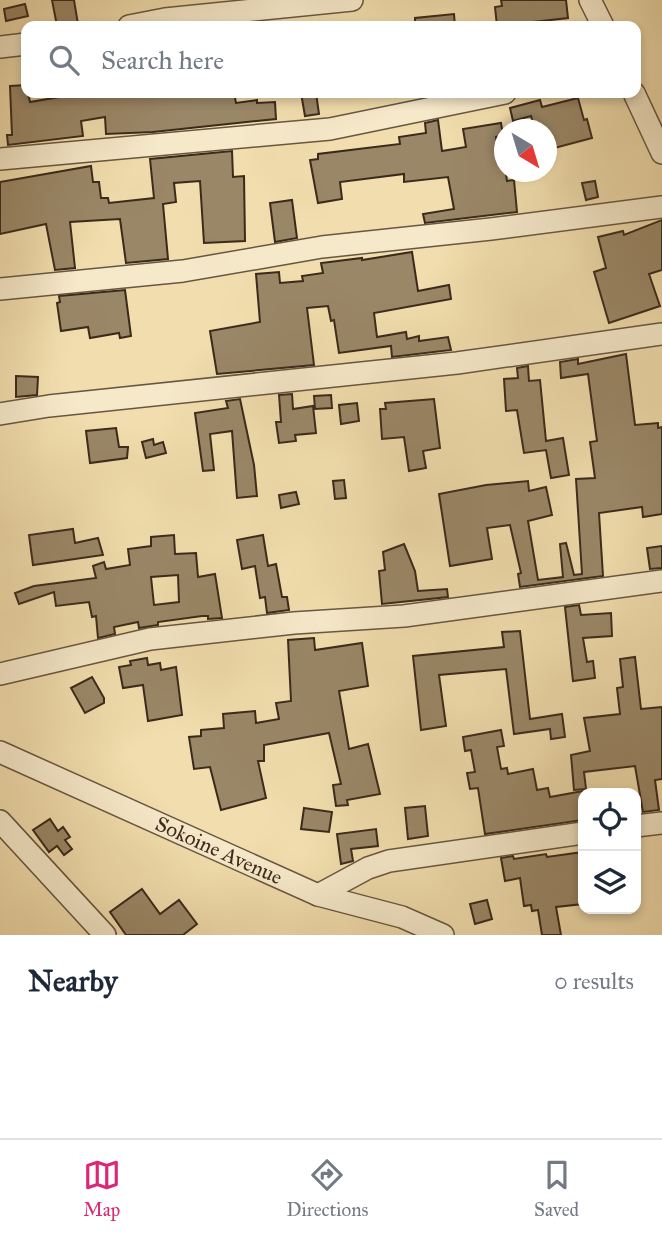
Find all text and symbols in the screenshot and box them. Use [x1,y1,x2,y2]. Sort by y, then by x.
search box [21,21,641,98]
icon: search [45,41,83,79]
text: Search here [101,44,224,76]
north arrow [494,119,557,182]
map controls [578,788,641,914]
button: locate [578,788,641,851]
street label: Sokoine Avenue [151,811,287,890]
button: layers [578,851,641,914]
text: Nearby [28,963,118,999]
text: 0 results [554,967,634,995]
tab: Map [83,1156,121,1221]
tab: Directions [286,1156,368,1221]
tab: Saved [534,1156,579,1221]

